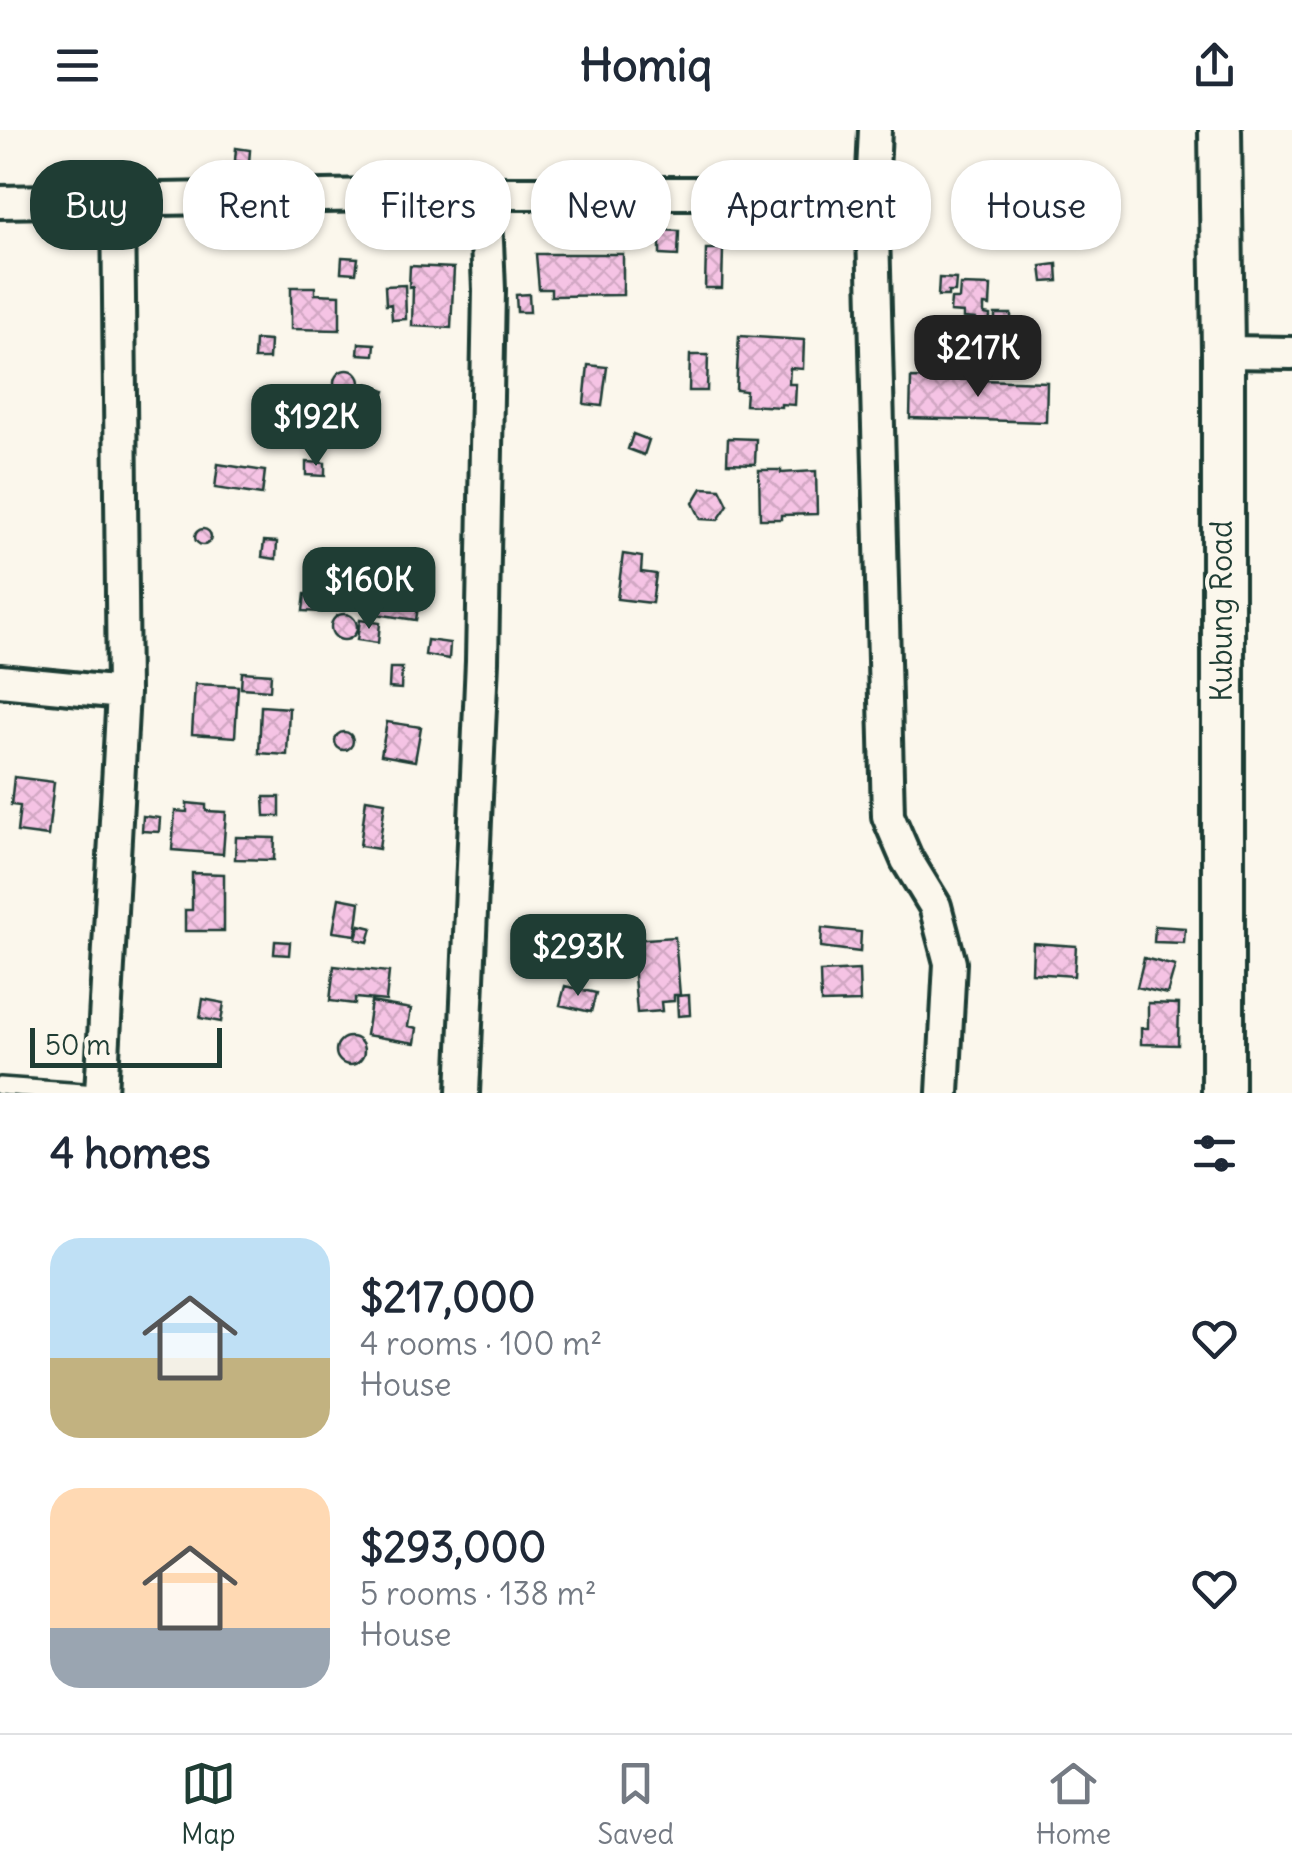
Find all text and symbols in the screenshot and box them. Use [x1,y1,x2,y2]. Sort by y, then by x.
text: Homiq [580,37,712,93]
icon: menu [50,38,105,93]
icon: share [1187,38,1242,93]
chip: Buy [30,160,163,250]
chip: Rent [183,160,325,250]
chip: Filters [345,160,511,250]
chip: New [531,160,671,250]
chip: Apartment [691,160,931,250]
chip: House [951,160,1121,250]
pin: $217K [908,315,1048,400]
text: $217K [936,327,1020,368]
pin: $192K [246,384,386,469]
text: $192K [273,396,359,437]
street label: Kubung Road [1202,520,1240,702]
pin: $160K [299,547,439,632]
text: $160K [324,559,414,600]
pin: $293K [508,914,648,999]
text: $293K [532,926,624,967]
scale bar [30,1023,222,1068]
text: 50 m [45,1027,111,1063]
icon: filters [1187,1126,1242,1181]
text: 4 homes [50,1127,211,1179]
text: $217,000 [360,1271,535,1323]
icon: home [130,1278,250,1398]
icon: heart [1187,1311,1242,1366]
text: 4 rooms · 100 m² [360,1323,602,1364]
text: House [360,1364,451,1405]
text: $293,000 [360,1521,546,1573]
icon: home [130,1528,250,1648]
icon: heart [1187,1561,1242,1616]
text: 5 rooms · 138 m² [360,1573,597,1614]
text: House [360,1614,451,1655]
tab: Map [181,1756,236,1852]
tab: Saved [597,1756,674,1852]
tab: Home [1036,1756,1111,1852]

